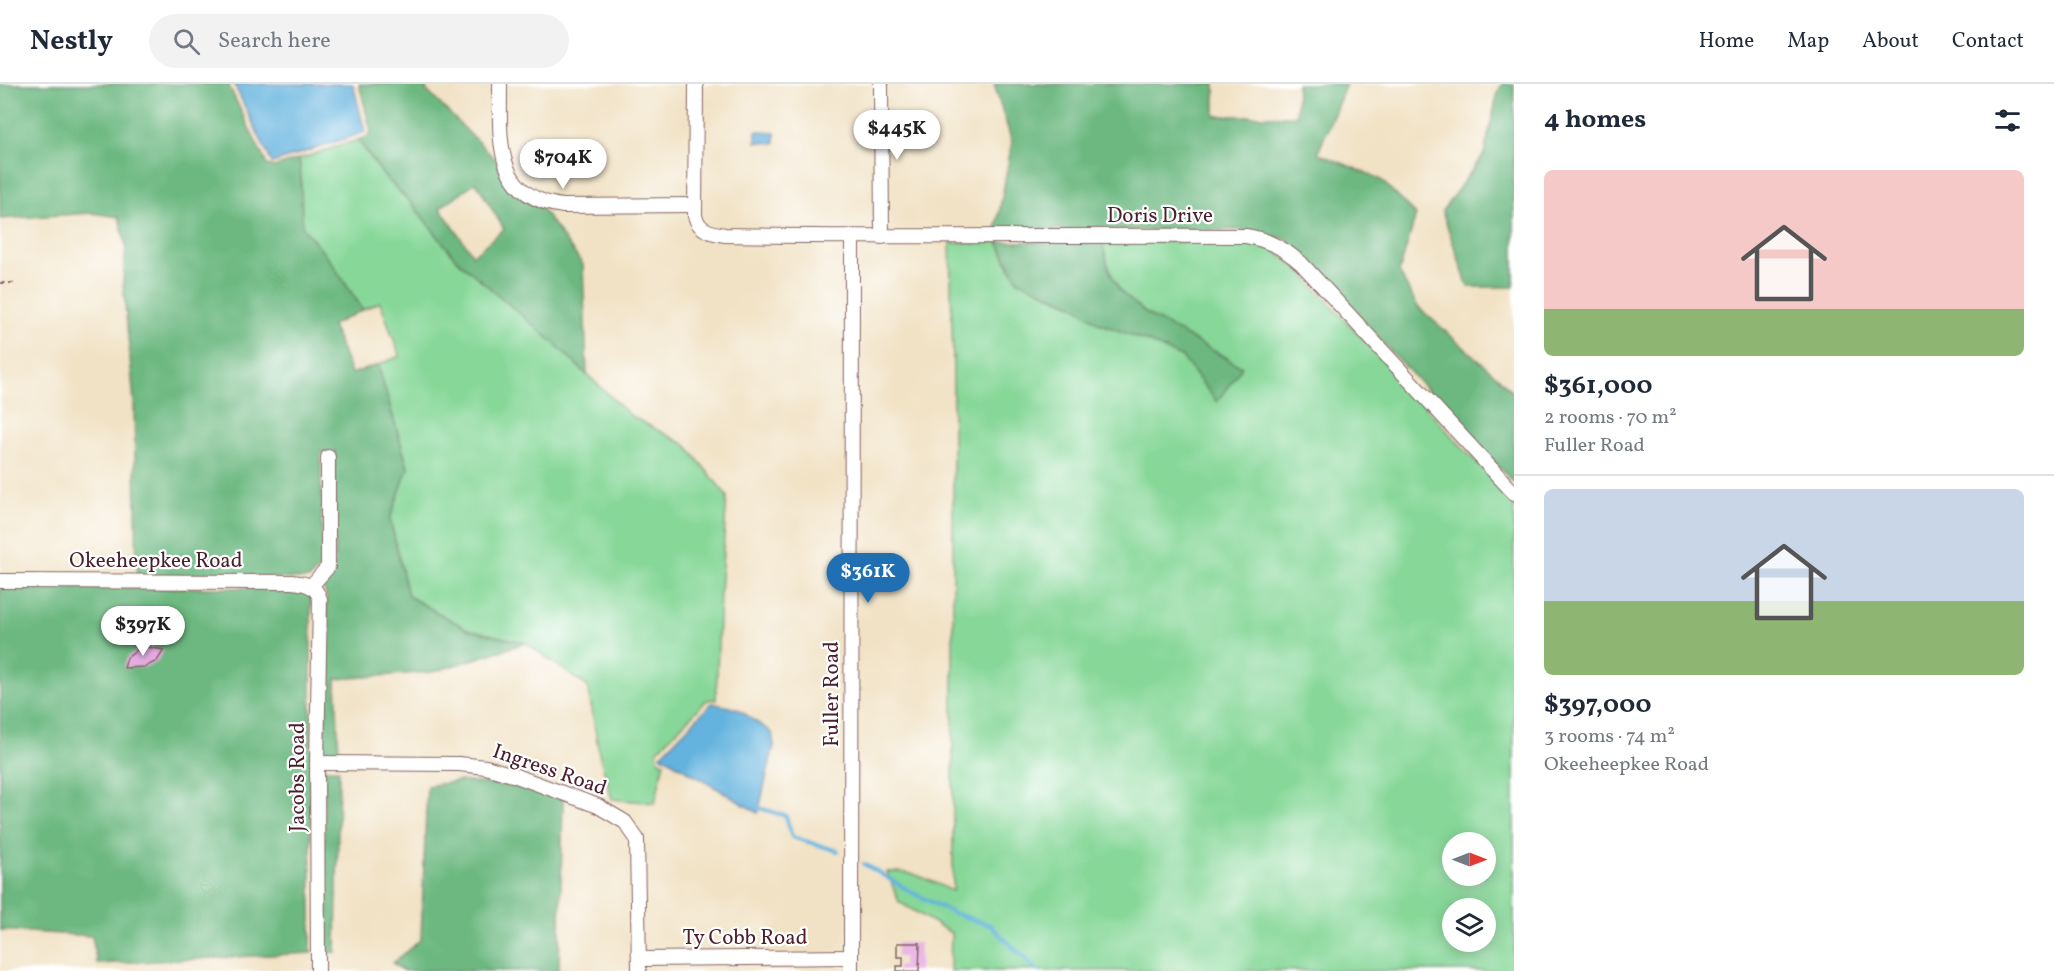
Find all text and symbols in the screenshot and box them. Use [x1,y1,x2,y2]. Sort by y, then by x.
search box [149,14,569,68]
text: Nestly [30,22,113,61]
icon: search [170,25,203,58]
text: Search here [218,26,331,57]
text: Home [1699,27,1754,56]
text: Map [1787,27,1829,56]
text: About [1862,27,1919,56]
text: Contact [1952,27,2024,56]
text: 4 homes [1544,102,1646,138]
icon: filters [1991,104,2024,137]
pin: $445K [855,110,939,161]
text: $445K [867,115,927,143]
pin: $704K [521,139,605,190]
text: $704K [534,144,592,172]
street label: Doris Drive [1107,202,1213,231]
icon: home [1730,209,1838,317]
text: $361,000 [1544,368,1653,404]
text: 2 rooms · 70 m² [1544,404,1677,432]
text: Fuller Road [1544,432,1645,460]
icon: home [1730,528,1838,636]
street label: Okeeheepkee Road [69,547,243,576]
pin: $361K [826,553,910,604]
text: $361K [841,558,895,586]
pin: $397K [101,606,185,657]
text: $397K [115,611,171,639]
street label: Fuller Road [818,641,847,747]
text: $397,000 [1544,687,1652,723]
street label: Jacobs Road [284,722,313,832]
text: 3 rooms · 74 m² [1544,723,1675,751]
street label: Ingress Road [489,737,611,804]
text: Okeeheepkee Road [1544,751,1709,779]
north arrow [1442,832,1496,886]
map controls [1442,832,1496,952]
button: layers [1442,898,1496,952]
street label: Ty Cobb Road [682,924,808,953]

